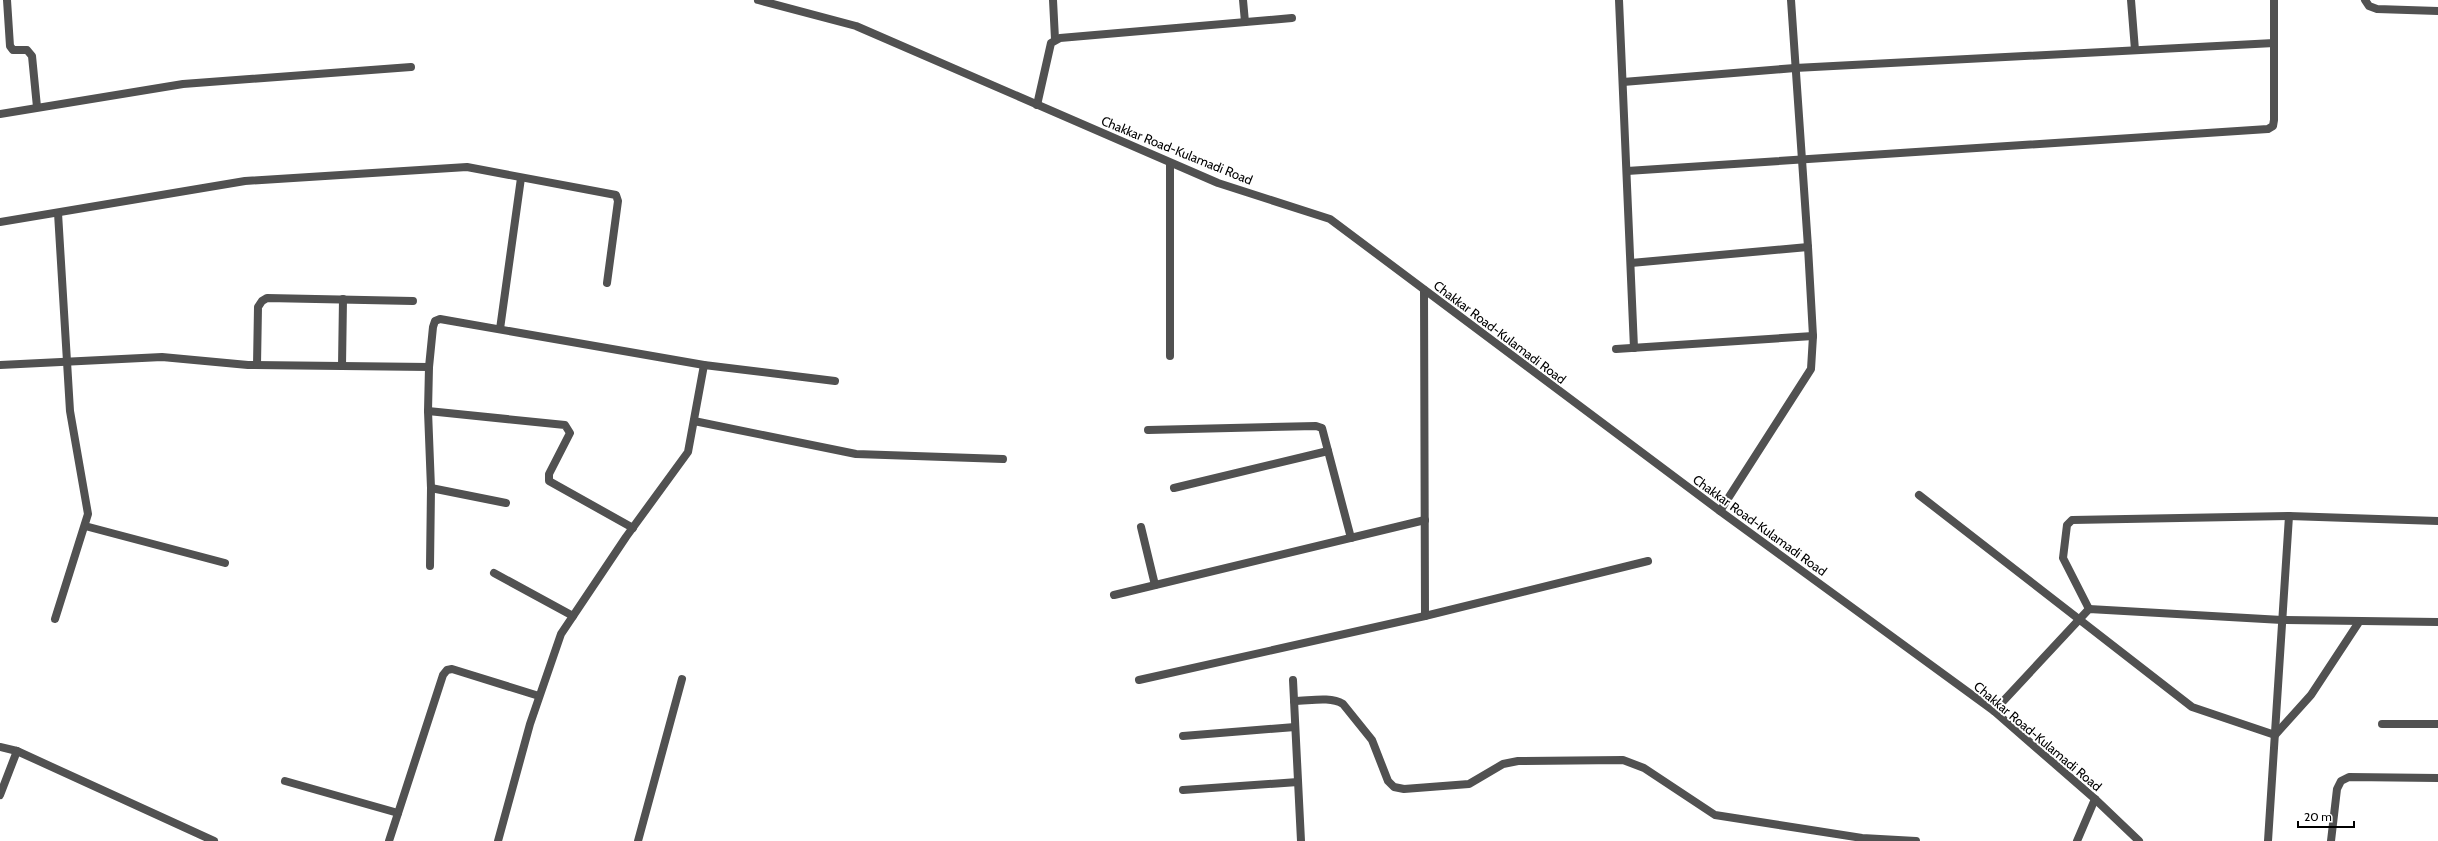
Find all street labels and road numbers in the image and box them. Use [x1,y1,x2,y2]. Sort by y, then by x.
street label: Chakkar Road-Kulamadi Road [1099,112,1255,188]
street label: Chakkar Road-Kulamadi Road [1431,277,1569,387]
street label: Chakkar Road-Kulamadi Road [1690,471,1830,579]
street label: Chakkar Road-Kulamadi Road [1971,678,2105,794]

